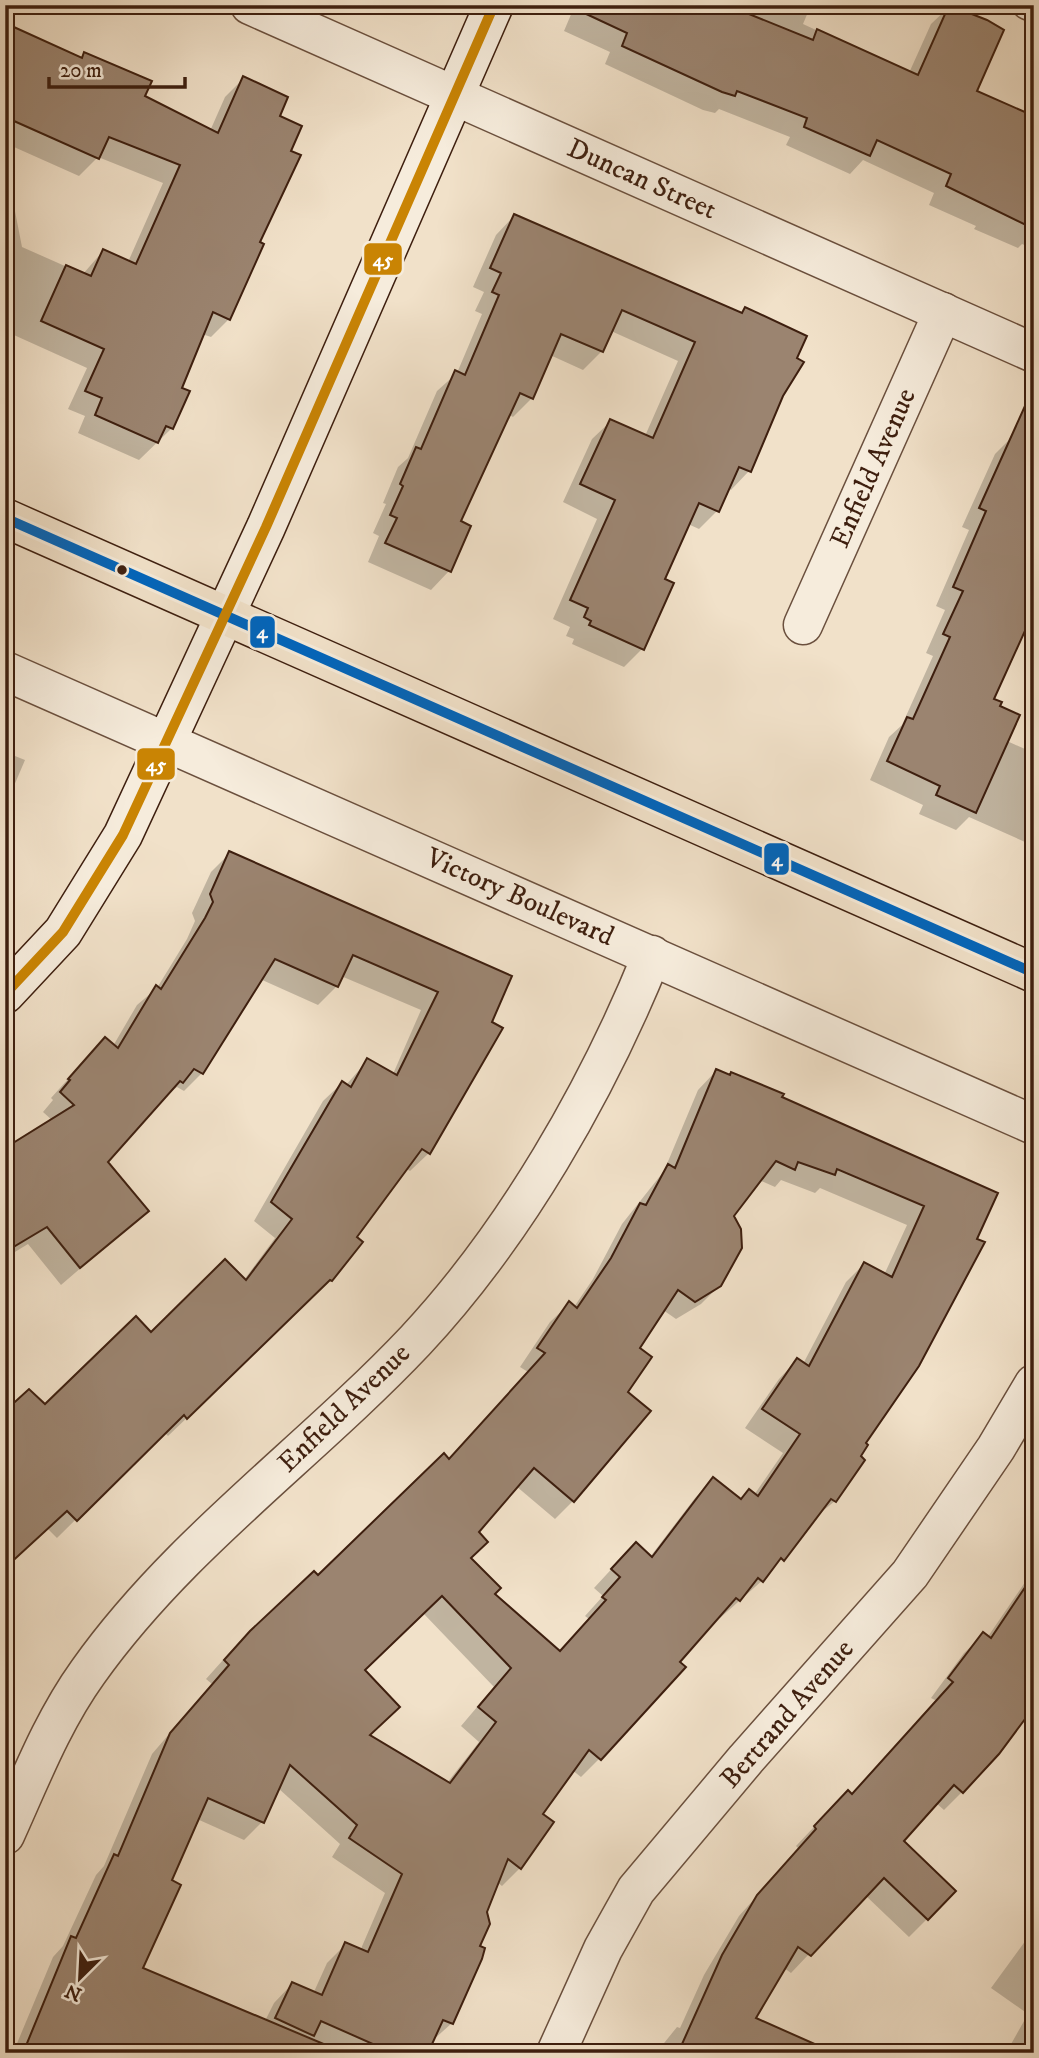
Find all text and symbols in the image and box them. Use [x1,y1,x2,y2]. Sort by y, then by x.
scale bar [49,46,186,90]
text: 20 m [60,58,102,84]
street label: Duncan Street [562,131,722,227]
line badge: 45 [363,242,403,276]
text: 45 [373,249,394,272]
street label: Enfield Avenue [822,383,924,553]
unlabelled marker [115,563,129,577]
line badge: 4 [249,615,276,649]
text: 4 [257,621,269,644]
line badge: 45 [136,747,176,781]
text: 45 [146,754,167,777]
street label: Victory Boulevard [420,839,620,954]
line badge: 4 [763,842,790,876]
text: 4 [772,849,784,872]
street label: Enfield Avenue [270,1336,418,1480]
street label: Bertrand Avenue [713,1632,861,1796]
north arrow [46,1942,116,2012]
text: N [62,1978,86,2006]

